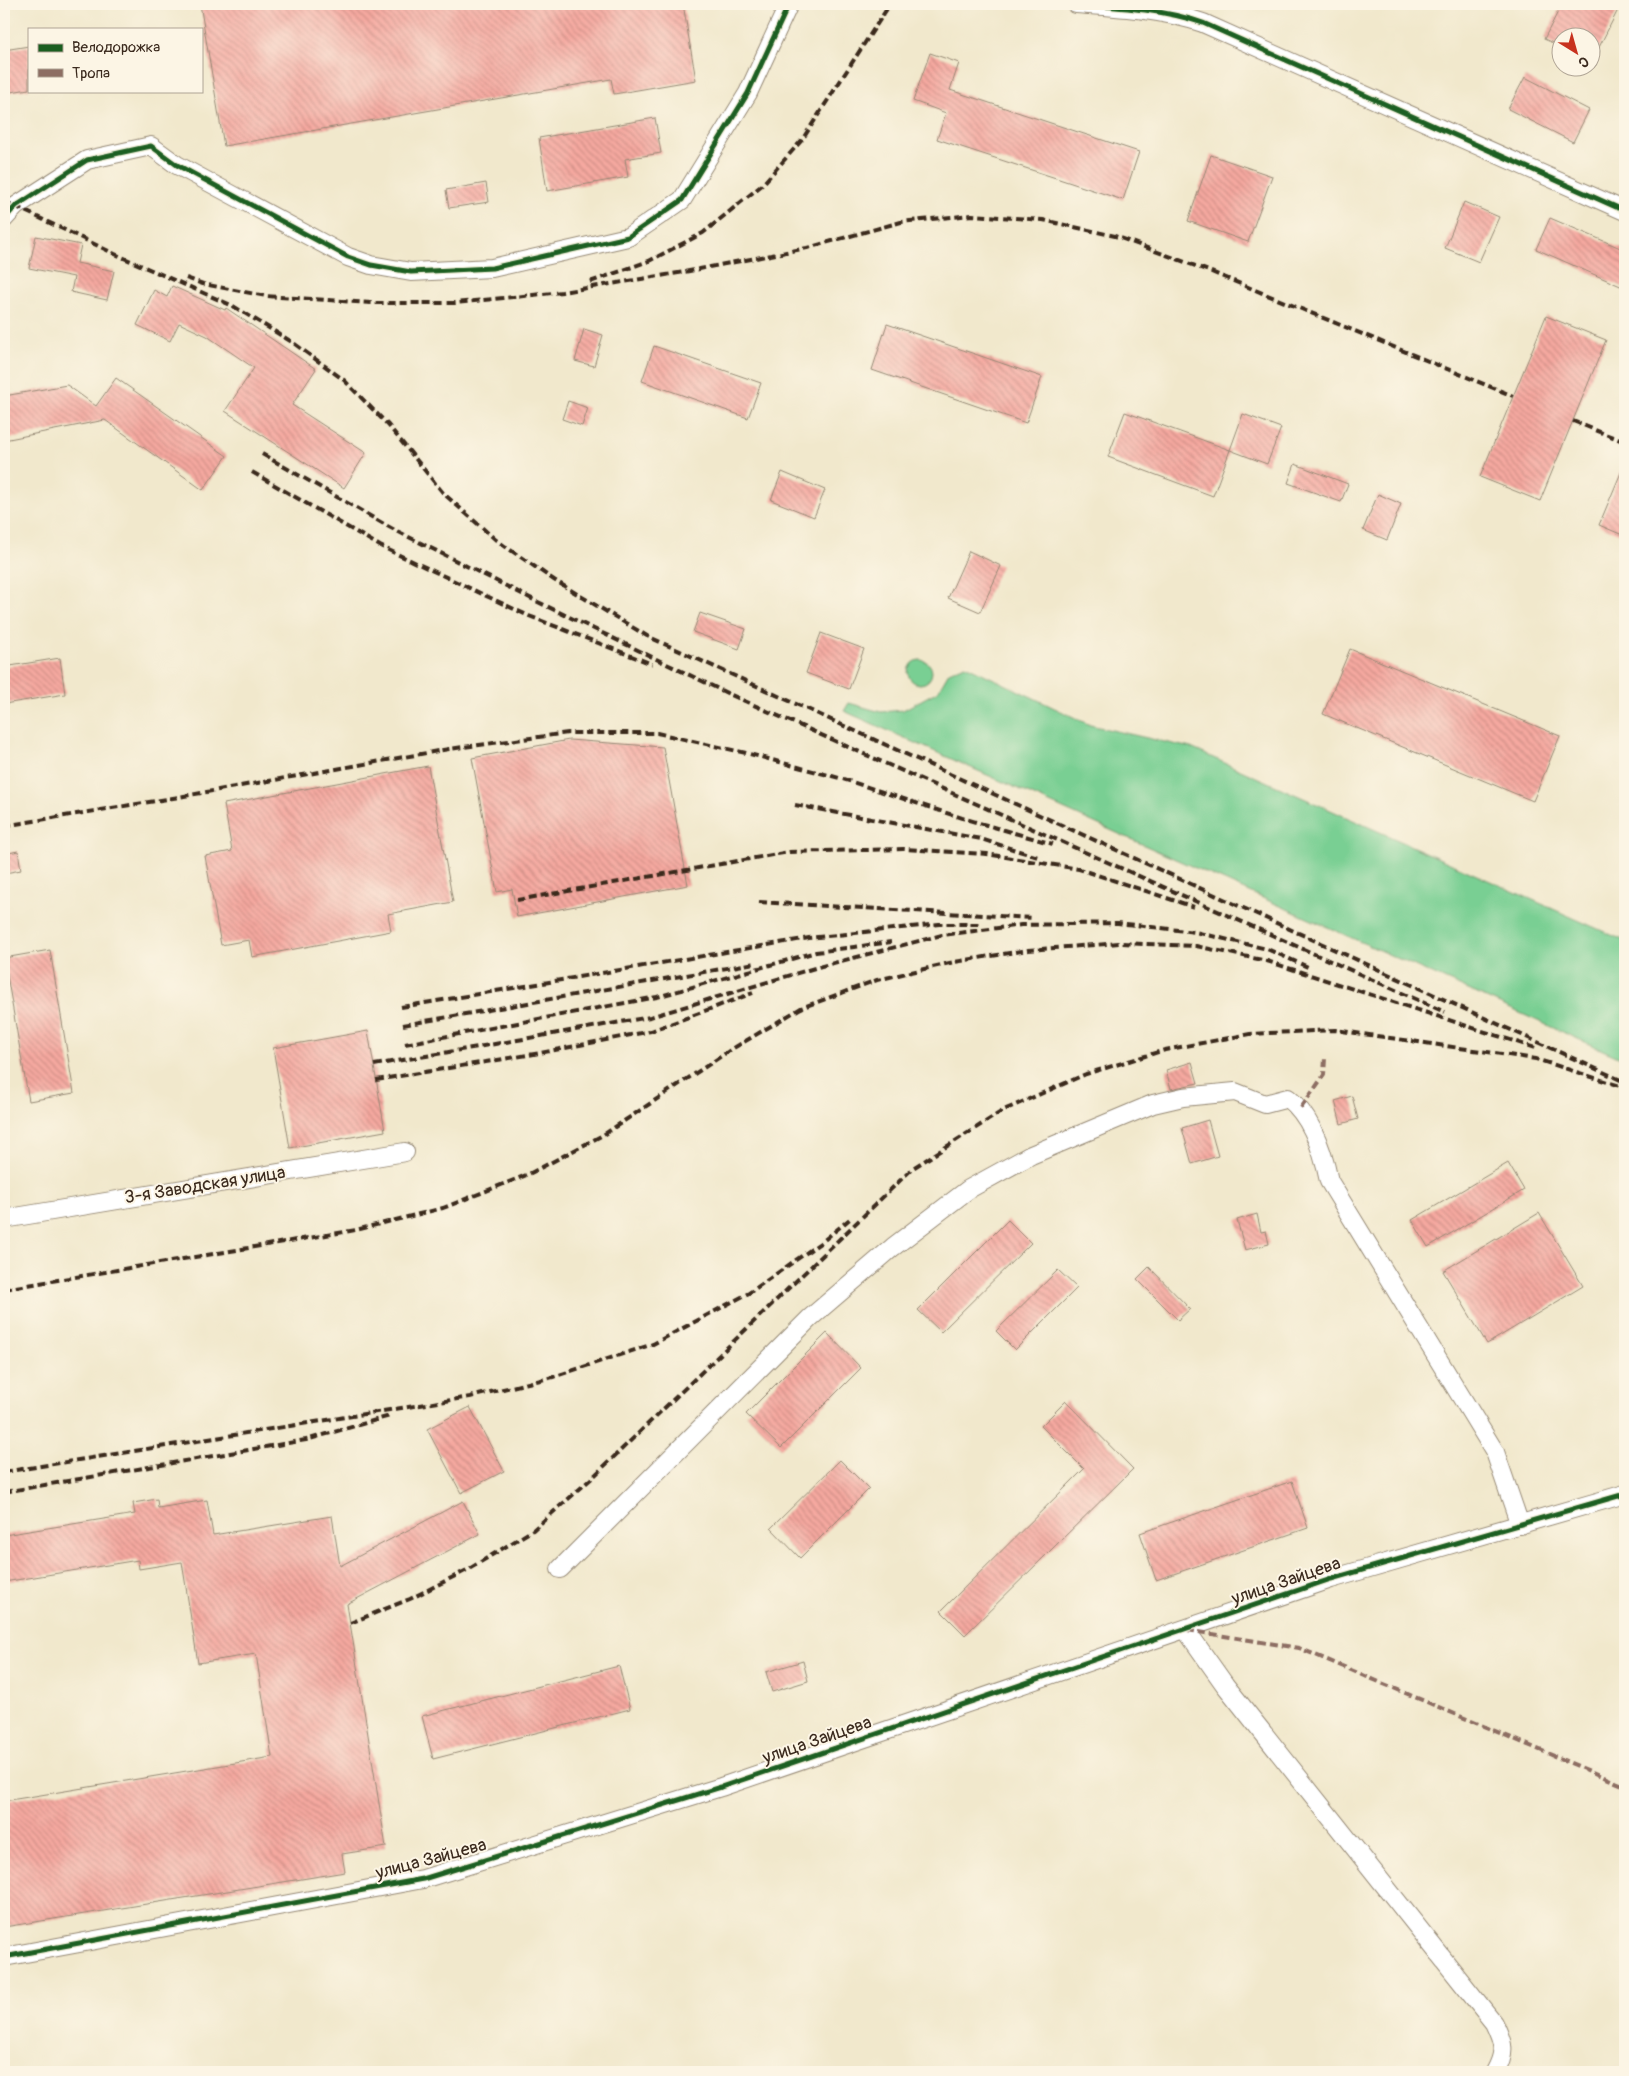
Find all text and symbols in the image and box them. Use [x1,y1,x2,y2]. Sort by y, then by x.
legend [28,28,202,92]
north arrow [1552,28,1602,78]
text: Велодорожка [72,38,160,57]
text: С [1575,53,1592,72]
text: Тропа [72,64,110,83]
street label: 3-я Заводская улица [123,1161,287,1209]
street label: улица Зайцева [1227,1552,1344,1611]
street label: улица Зайцева [758,1711,875,1770]
street label: улица Зайцева [372,1833,489,1885]

